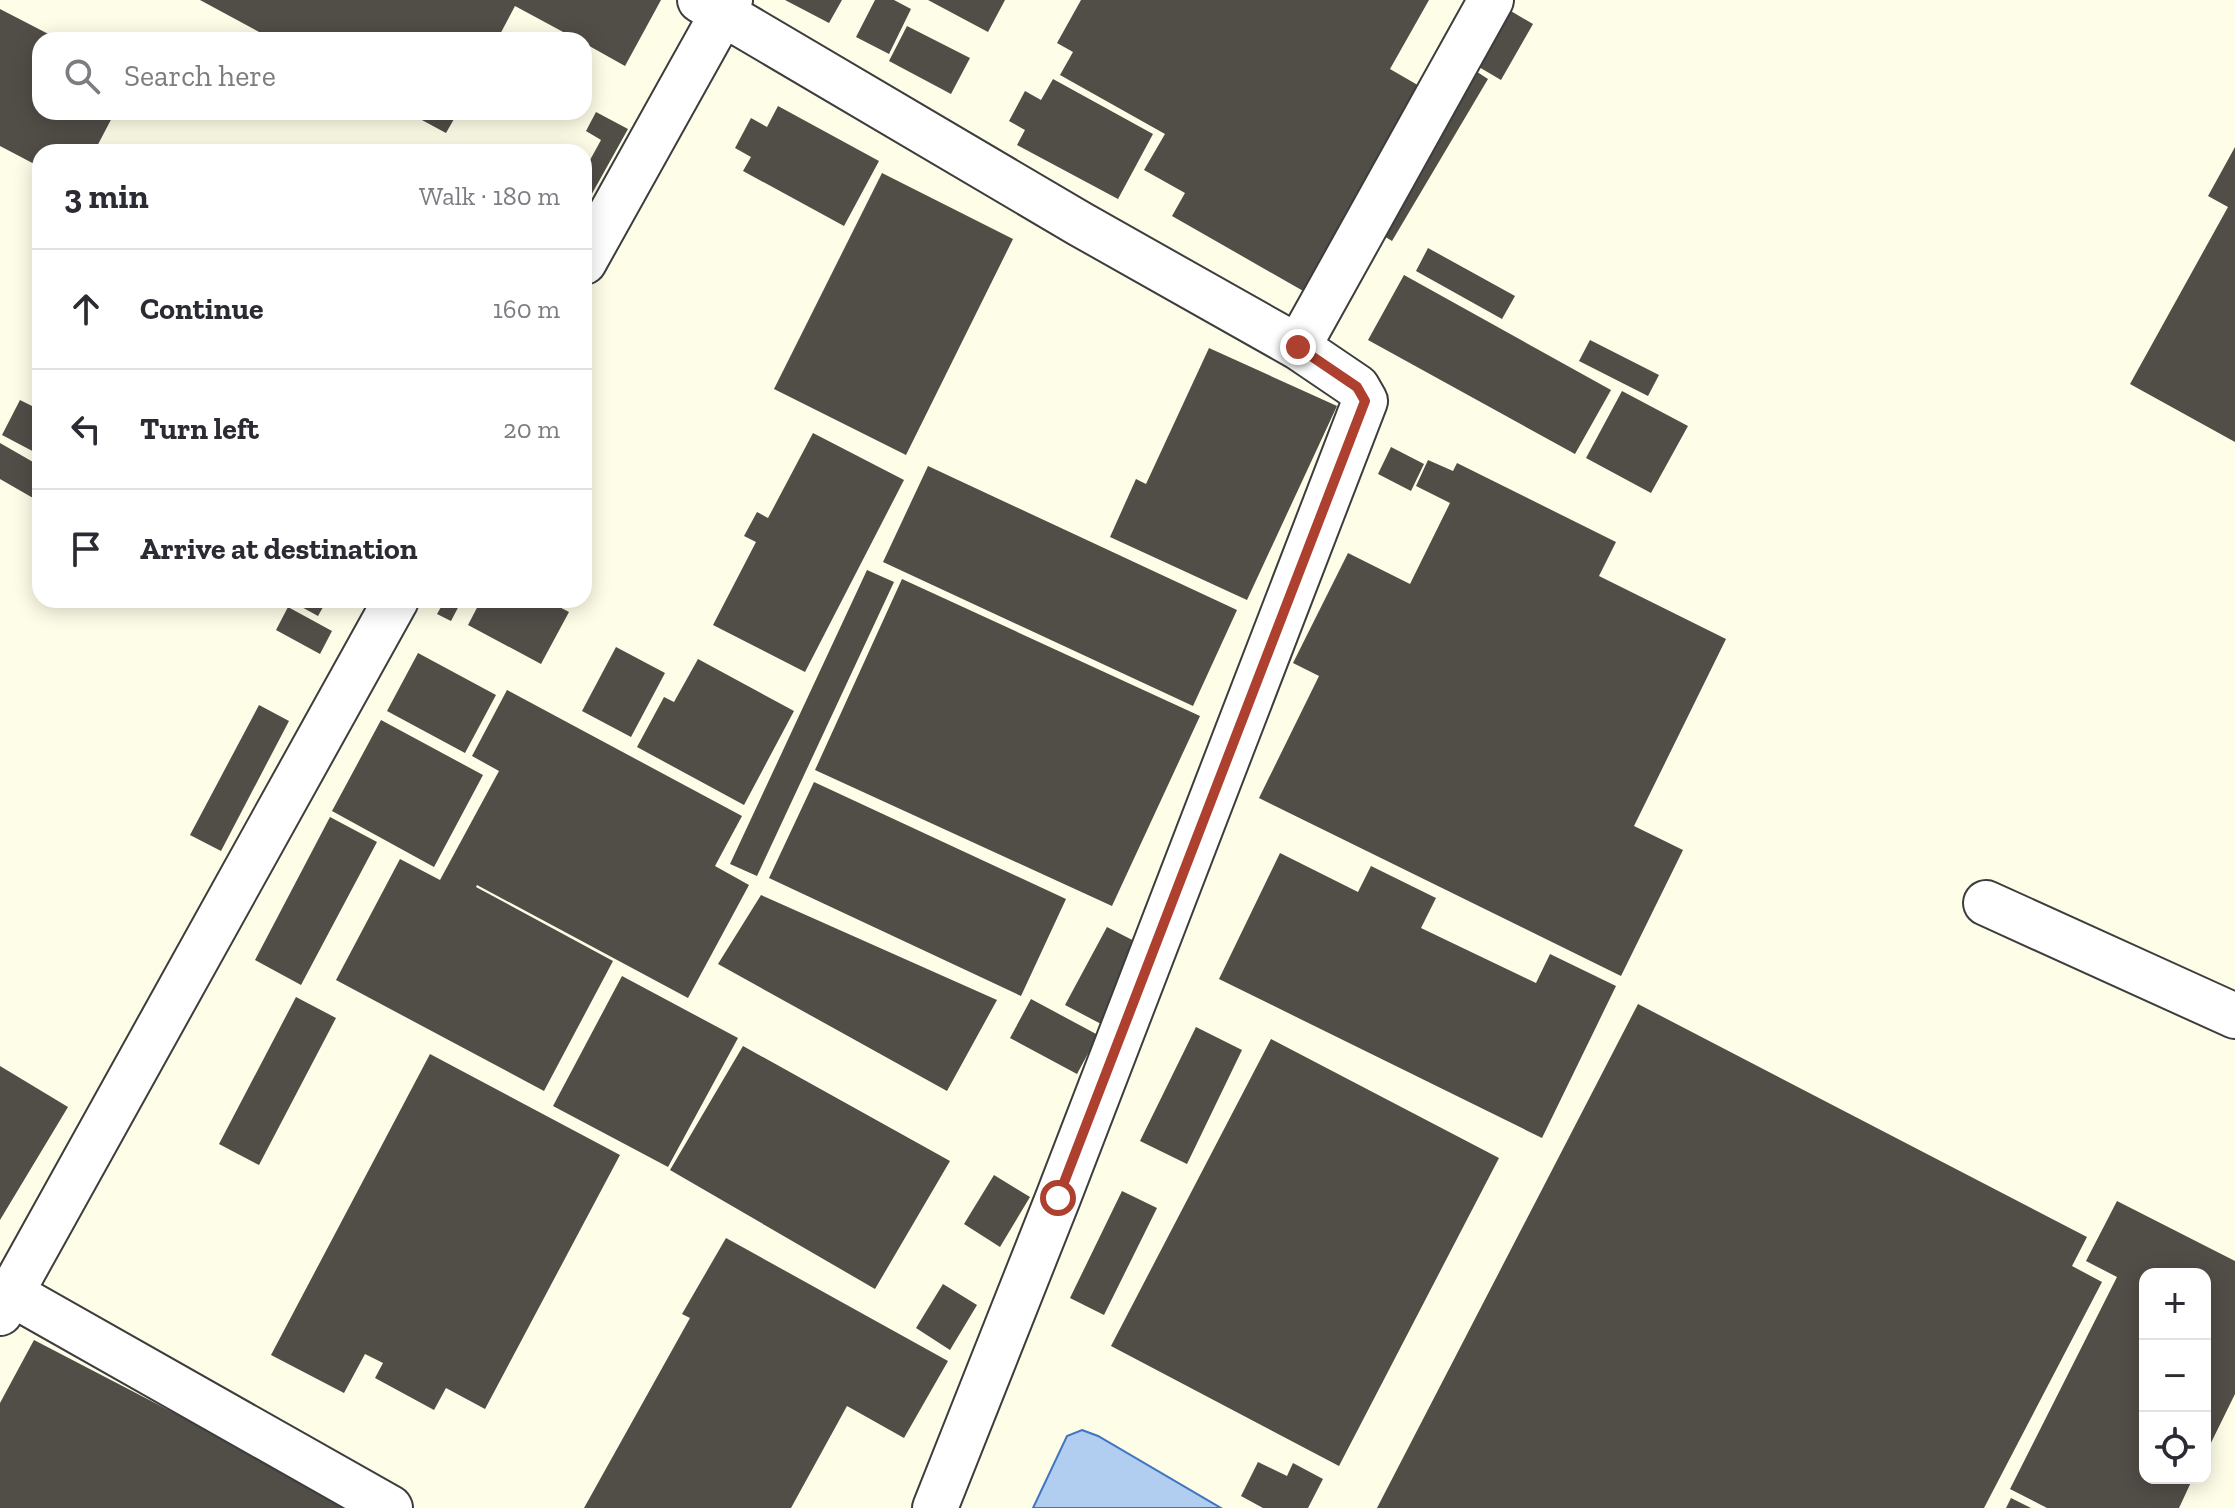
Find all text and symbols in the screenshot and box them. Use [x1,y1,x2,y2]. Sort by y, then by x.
search box [32,32,592,120]
icon: search [60,54,104,98]
text: Search here [124,58,276,94]
text: 3 min [64,176,149,217]
text: Walk · 180 m [419,180,560,212]
icon: ahead [64,287,108,331]
text: Continue [140,291,264,327]
text: 160 m [493,293,560,325]
route end [1280,329,1316,365]
icon: left [64,407,108,451]
text: Turn left [140,411,259,447]
text: 20 m [503,413,560,445]
icon: arrive [64,527,108,571]
text: Arrive at destination [140,531,417,567]
route start [1040,1180,1076,1216]
map controls [2139,1268,2211,1484]
button: + [2139,1268,2211,1340]
button: − [2139,1340,2211,1412]
button: locate [2139,1412,2211,1484]

